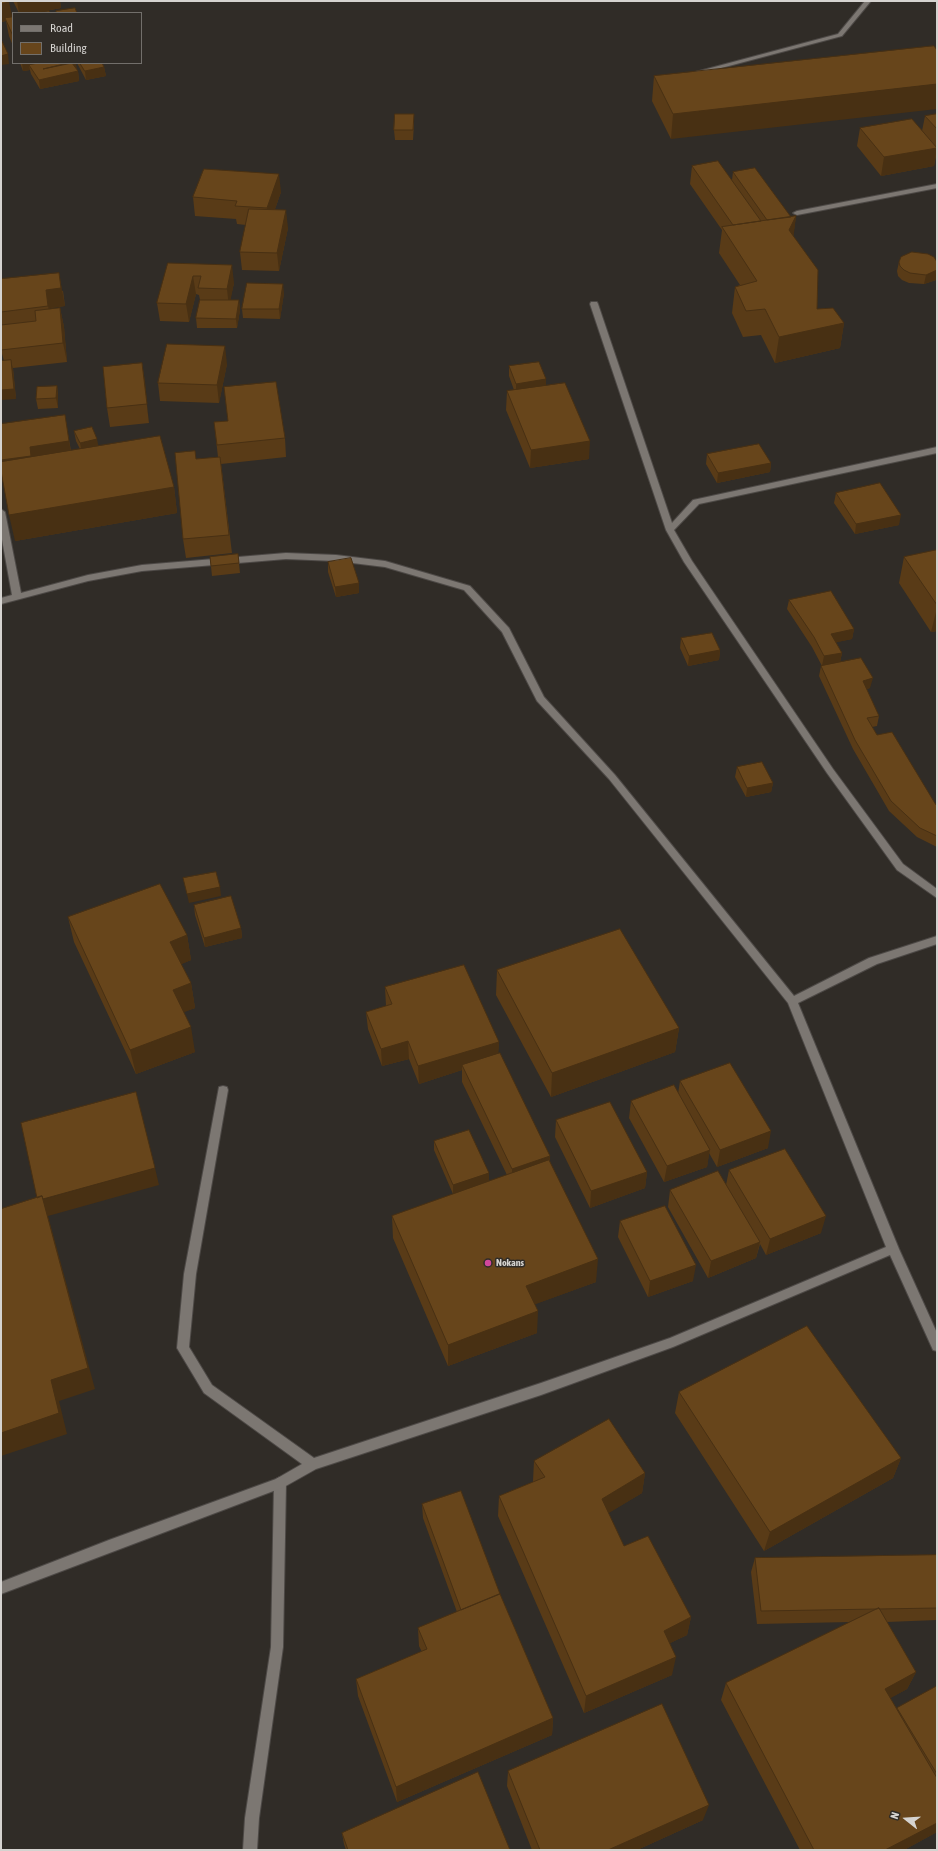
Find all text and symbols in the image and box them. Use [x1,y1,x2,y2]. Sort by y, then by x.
legend [12,12,142,64]
text: Road [50,21,73,35]
text: Building [50,41,87,55]
place label: Nokans [496,1257,524,1269]
marker: Nokans [483,1258,493,1268]
north arrow [886,1799,926,1839]
text: N [888,1811,901,1820]

